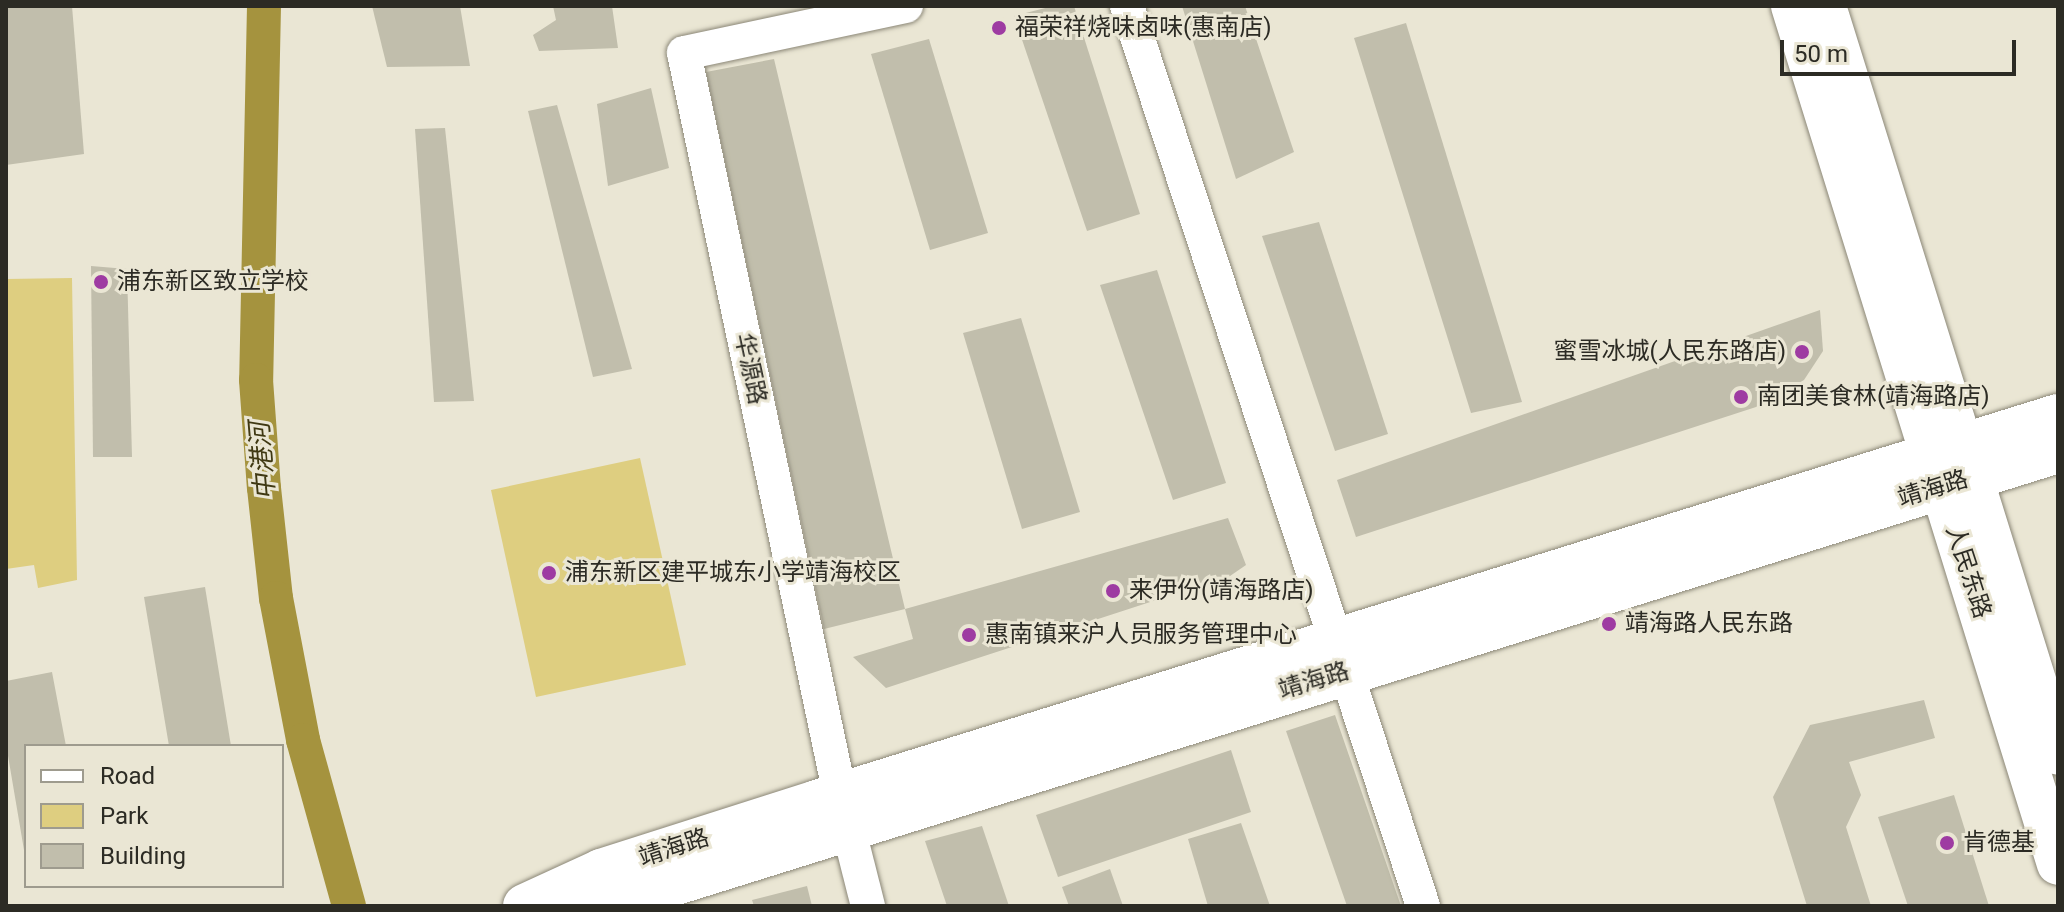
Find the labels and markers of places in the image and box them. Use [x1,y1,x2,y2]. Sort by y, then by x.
place label: 福荣祥烧味卤味(惠南店) [1015,14,1272,42]
marker: 福荣祥烧味卤味(惠南店) [990,19,1008,37]
place label: 浦东新区致立学校 [117,268,309,296]
marker: 浦东新区致立学校 [92,273,110,291]
place label: 蜜雪冰城(人民东路店) [1553,338,1786,366]
marker: 蜜雪冰城(人民东路店) [1793,343,1811,361]
place label: 南团美食林(靖海路店) [1757,383,1990,411]
marker: 南团美食林(靖海路店) [1732,388,1750,406]
place label: 浦东新区建平城东小学靖海校区 [565,559,901,587]
marker: 浦东新区建平城东小学靖海校区 [540,564,558,582]
place label: 来伊份(靖海路店) [1129,577,1314,605]
marker: 来伊份(靖海路店) [1104,582,1122,600]
place label: 靖海路人民东路 [1625,610,1793,638]
marker: 靖海路人民东路 [1600,615,1618,633]
place label: 惠南镇来沪人员服务管理中心 [985,621,1297,649]
marker: 惠南镇来沪人员服务管理中心 [960,626,978,644]
place label: 肯德基 [1963,829,2035,857]
marker: 肯德基 [1938,834,1956,852]

